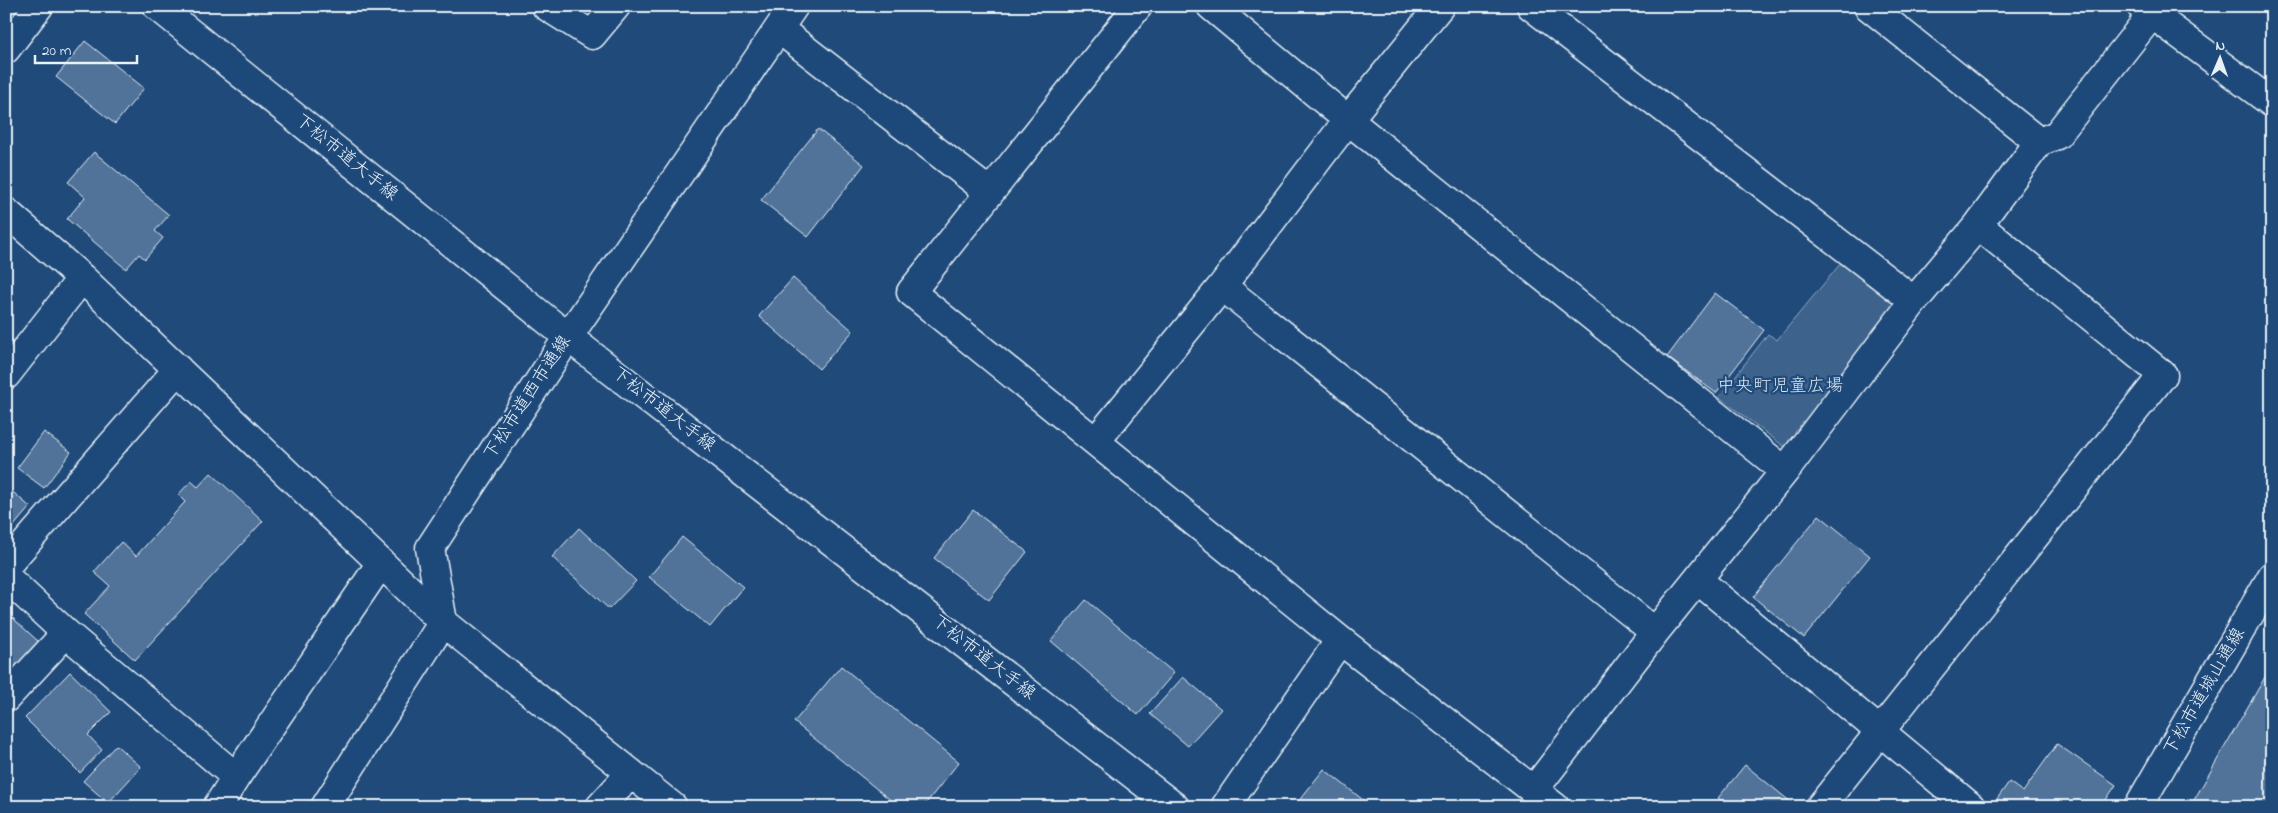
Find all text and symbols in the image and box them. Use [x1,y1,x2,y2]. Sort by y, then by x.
scale bar [35,32,138,64]
north arrow [2196,32,2246,82]
text: N [2215,36,2225,57]
text: 20 m [42,40,72,62]
street label: 下松市道大手線 [289,108,403,208]
street label: 下松市道西市通線 [478,331,578,465]
street label: 下松市道大手線 [605,361,721,459]
park label: 中央町児童広場 [1717,374,1843,400]
street label: 下松市道大手線 [925,609,1041,707]
street label: 下松市道城山通線 [2158,623,2252,761]

